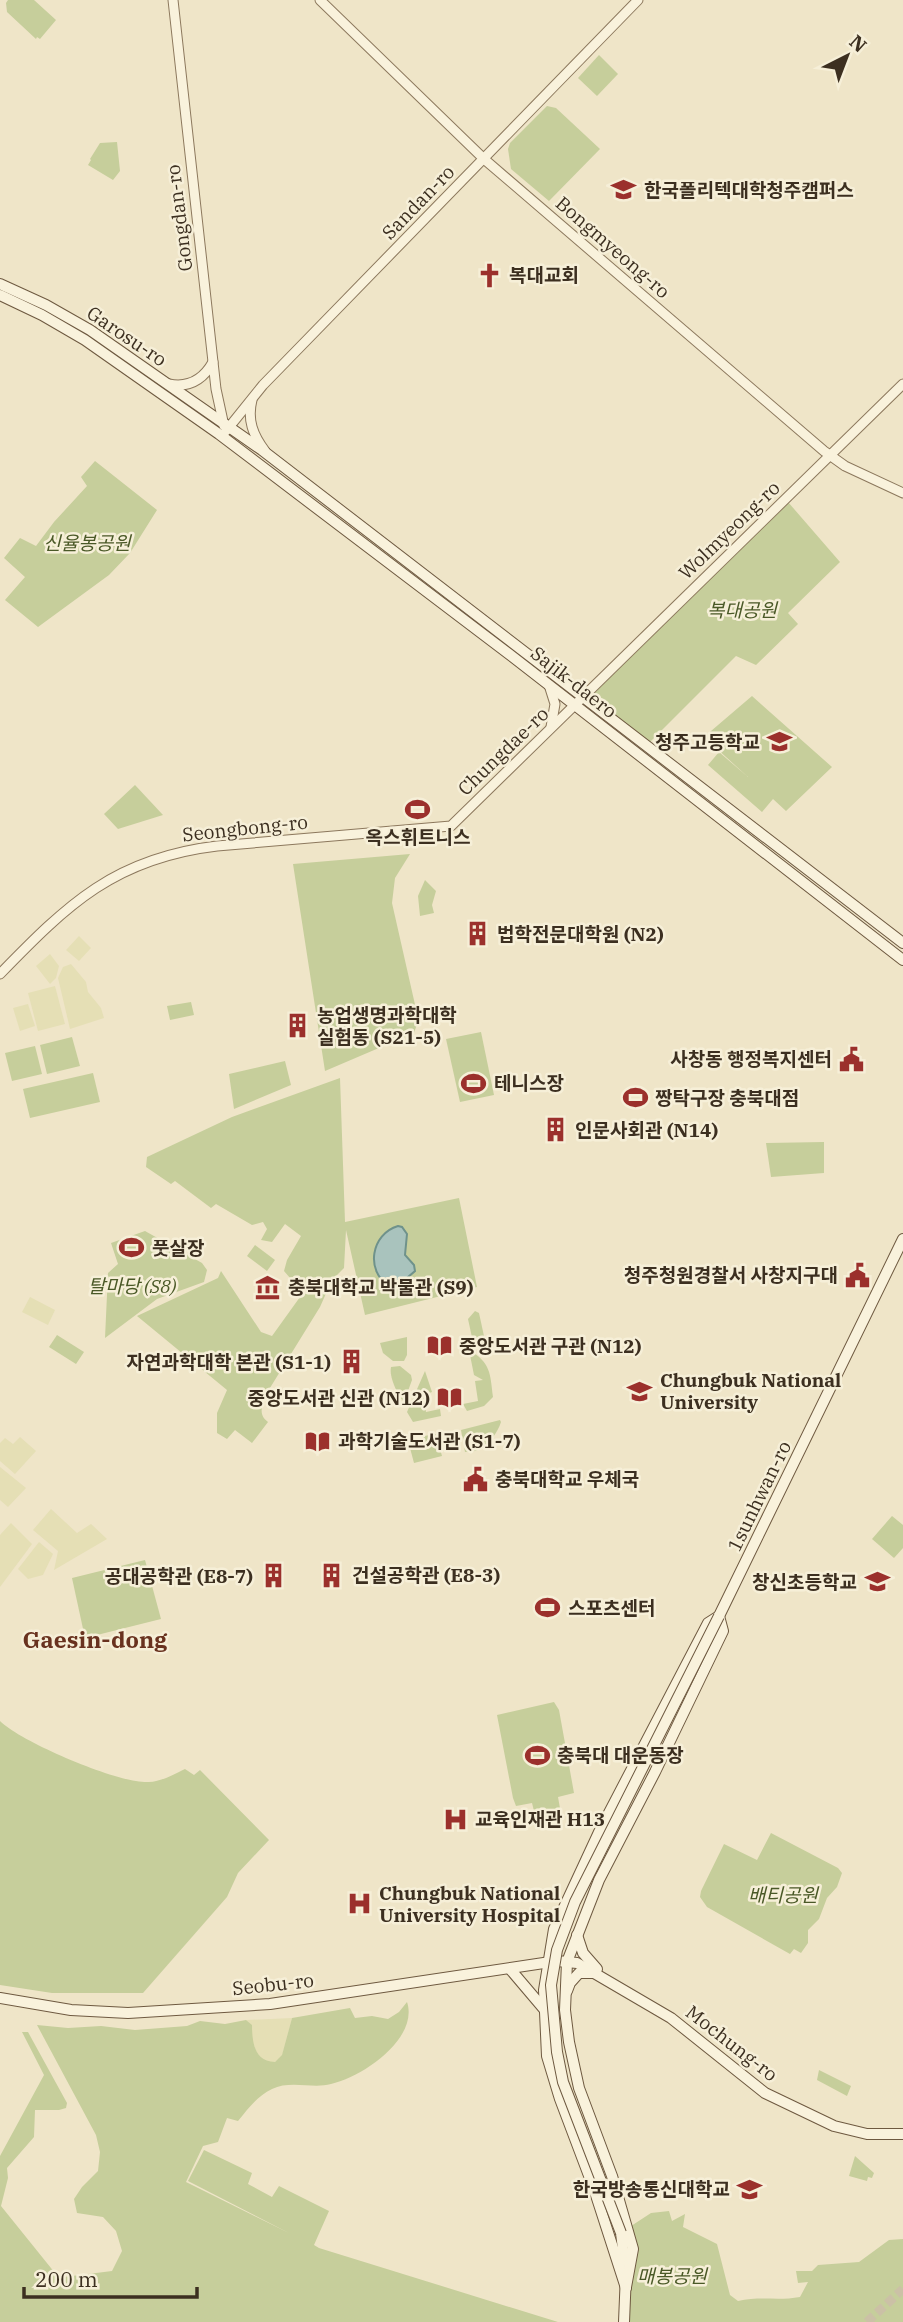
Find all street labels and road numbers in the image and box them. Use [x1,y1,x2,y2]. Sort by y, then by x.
street label: Sandan-ro [377,160,459,244]
street label: Gongdan-ro [161,163,197,273]
street label: Bongmyeong-ro [551,191,675,303]
street label: Garosu-ro [83,301,171,371]
street label: Wolmyeong-ro [673,476,785,584]
street label: Sajik-daero [526,641,622,723]
street label: Chungdae-ro [453,702,553,800]
street label: Seongbong-ro [181,809,309,847]
street label: 1sunhwan-ro [722,1437,796,1555]
street label: Seobu-ro [231,1968,315,2000]
street label: Mochung-ro [681,2000,783,2086]

